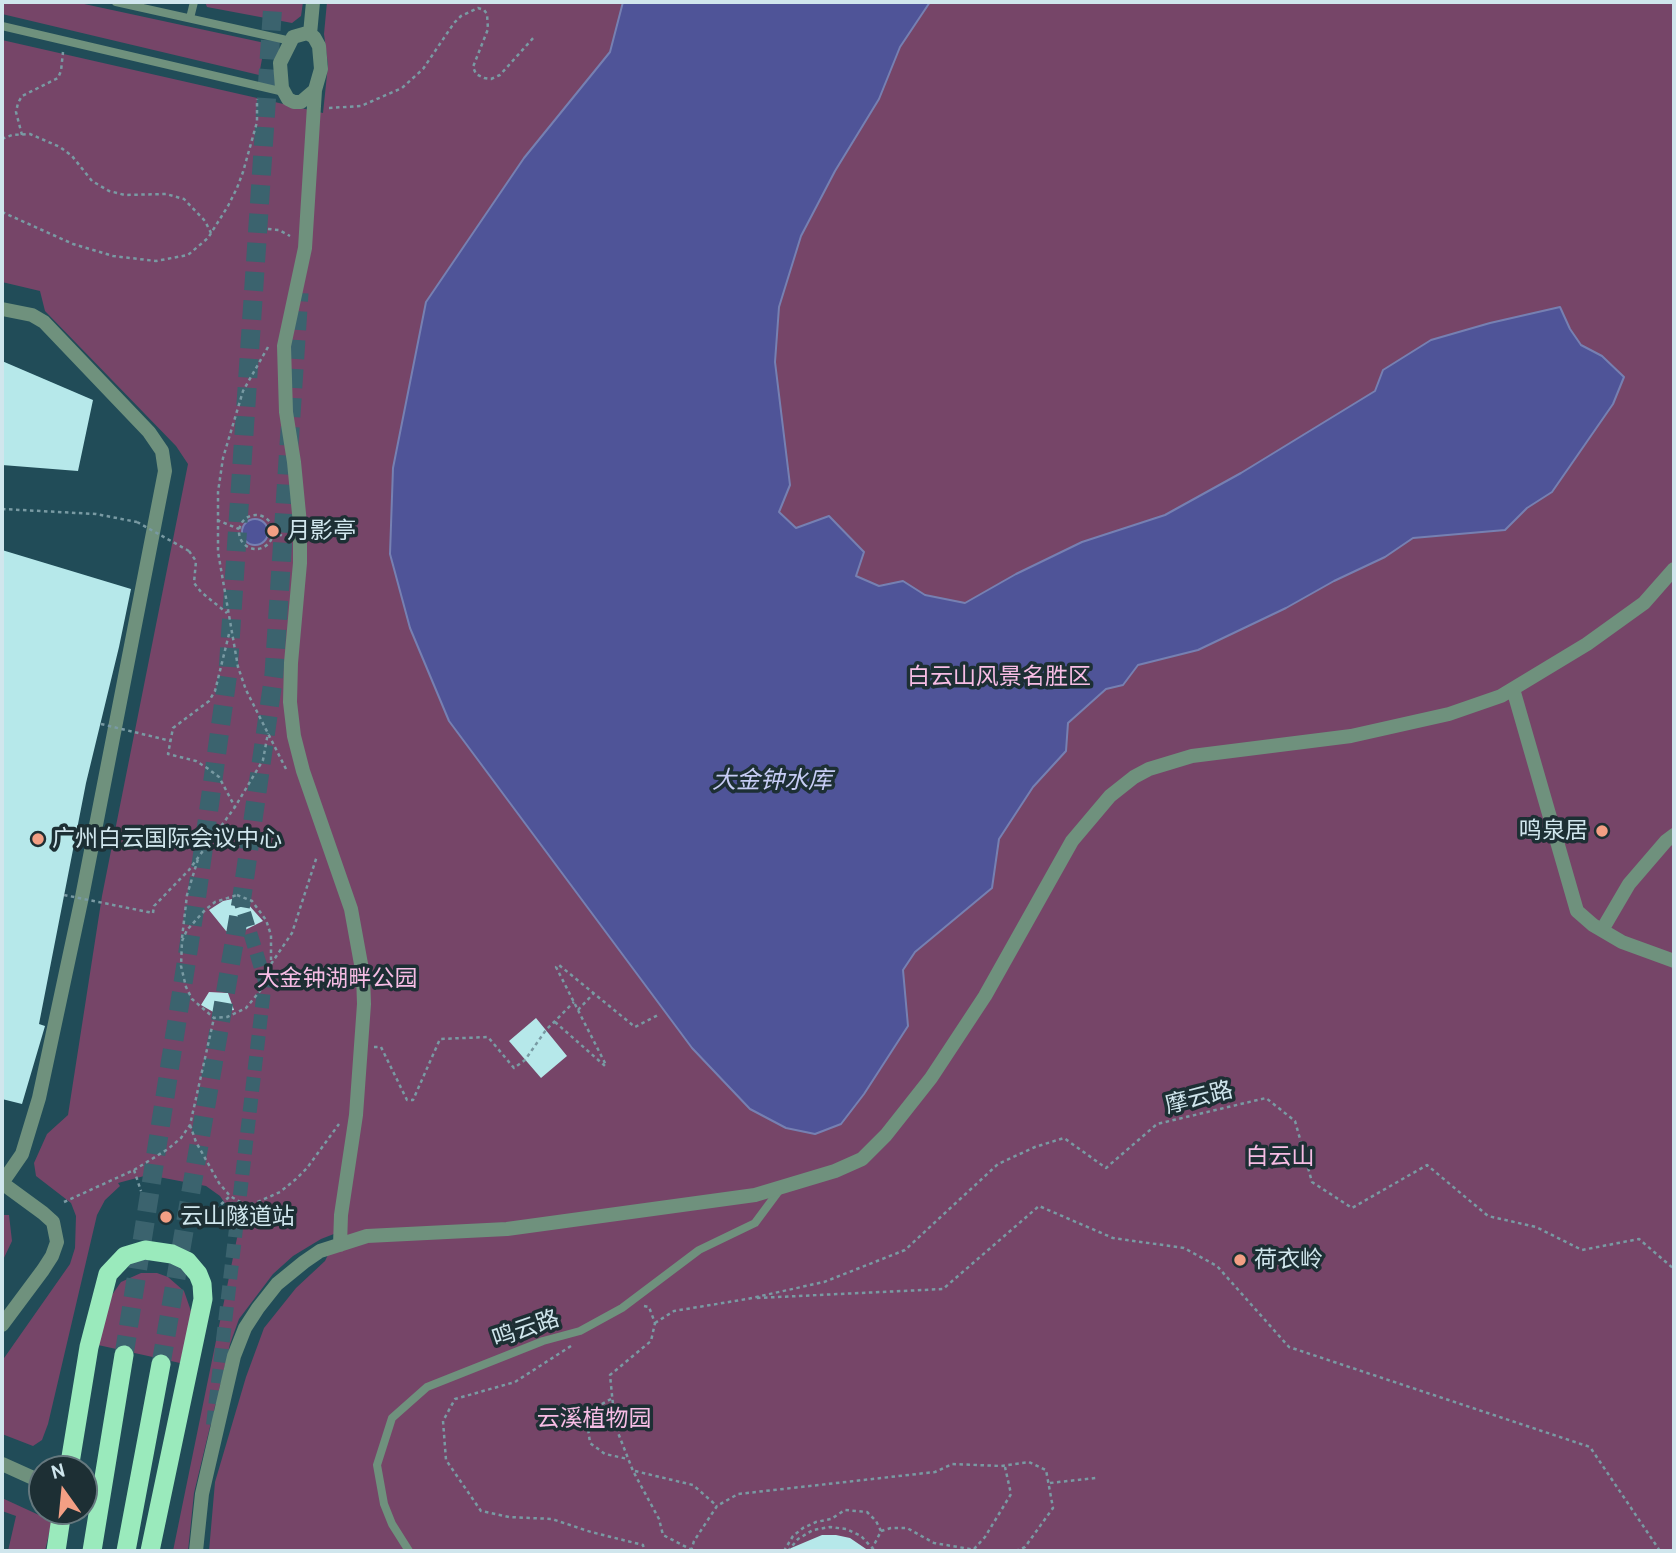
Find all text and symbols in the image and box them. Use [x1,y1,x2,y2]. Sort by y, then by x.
place label: 月影亭 [287,517,356,545]
marker: 月影亭 [265,523,281,539]
park label: 白云山风景名胜区 [907,663,1091,691]
water label: 大金钟水库 [712,767,832,795]
place label: 鸣泉居 [1519,817,1588,845]
marker: 鸣泉居 [1594,823,1610,839]
place label: 广州白云国际会议中心 [52,825,282,853]
marker: 广州白云国际会议中心 [30,831,46,847]
park label: 大金钟湖畔公园 [257,965,417,993]
street label: 摩云路 [1162,1076,1236,1120]
park label: 白云山 [1246,1143,1314,1171]
place label: 云山隧道站 [180,1203,295,1231]
marker: 云山隧道站 [158,1209,174,1225]
place label: 荷衣岭 [1254,1246,1323,1274]
marker: 荷衣岭 [1232,1252,1248,1268]
street label: 鸣云路 [489,1305,563,1353]
park label: 云溪植物园 [537,1405,651,1433]
north arrow [28,1455,98,1525]
text: N [48,1458,67,1484]

